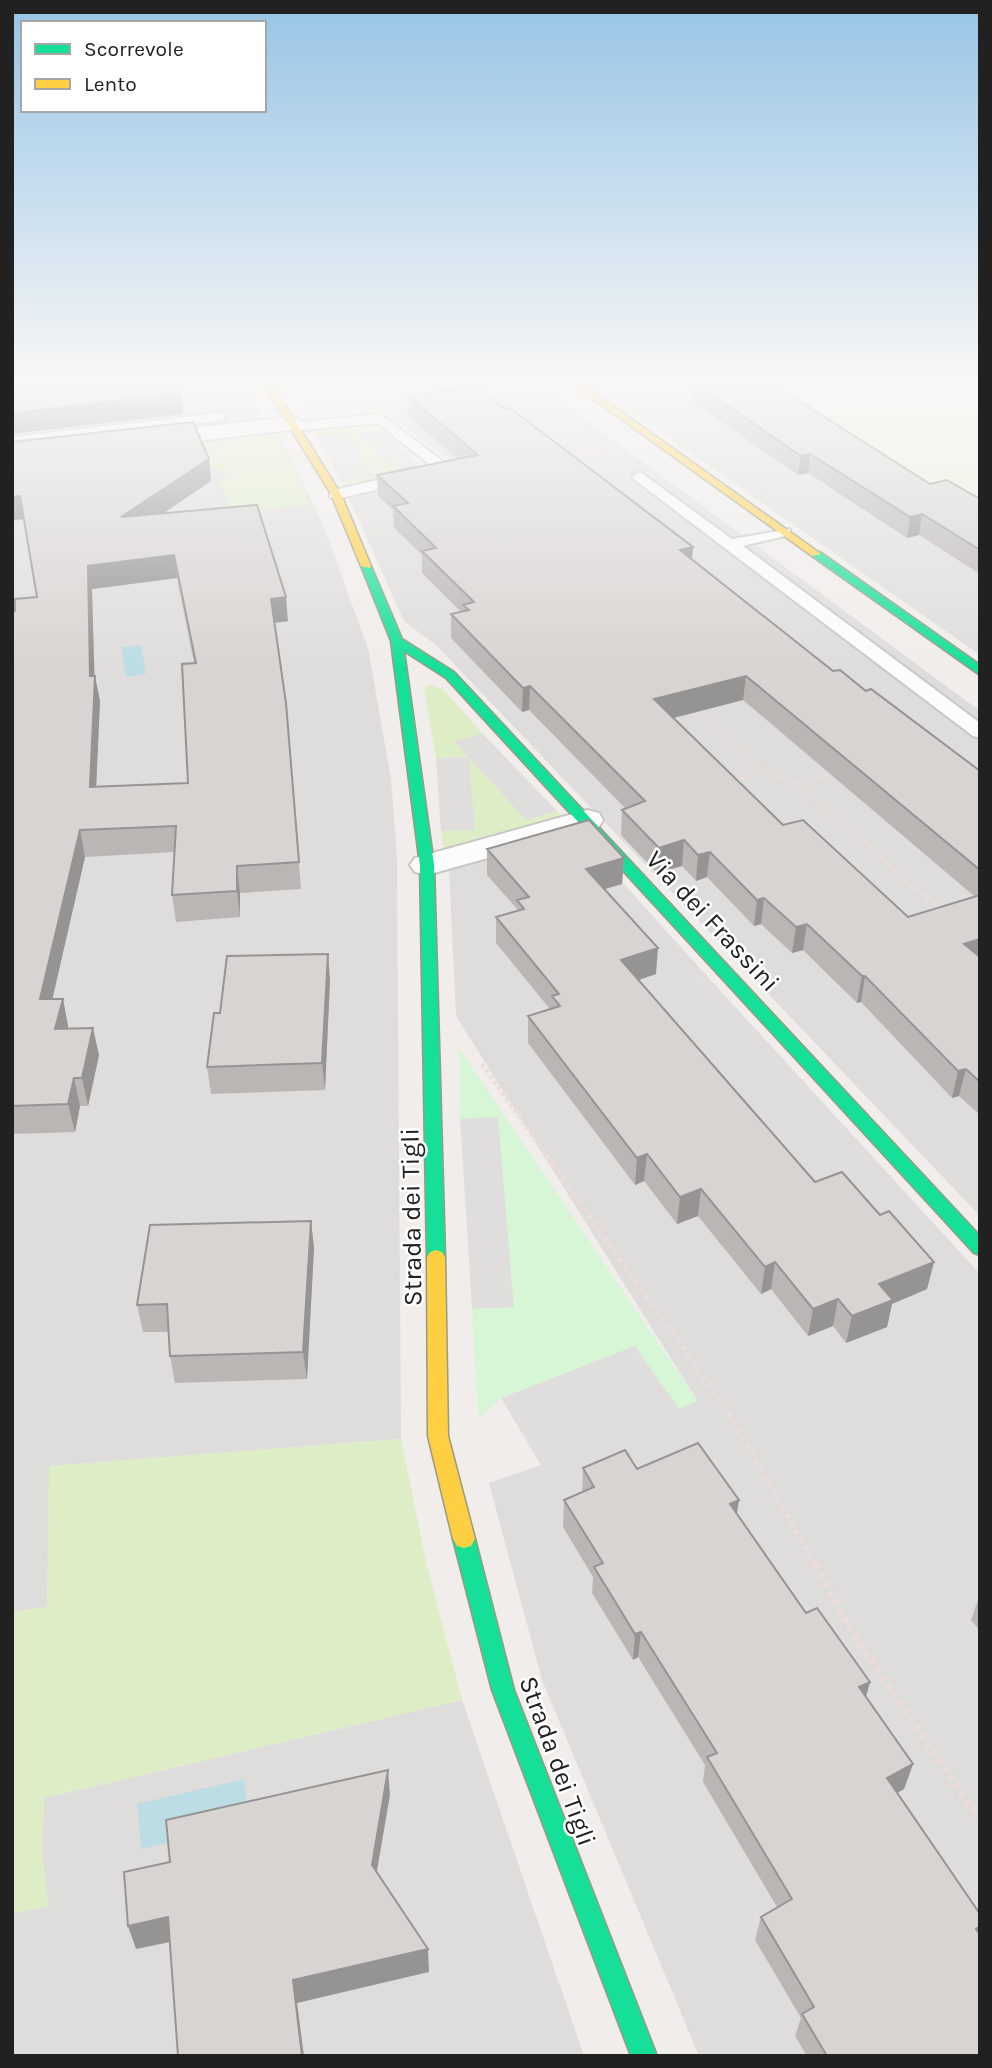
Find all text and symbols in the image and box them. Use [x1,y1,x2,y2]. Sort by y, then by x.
legend [21,21,266,112]
text: Scorrevole [84,37,184,61]
text: Lento [84,72,137,96]
street label: Via dei Frassini [639,844,786,998]
street label: Strada dei Tigli [394,1128,429,1306]
street label: Strada dei Tigli [512,1672,603,1850]

